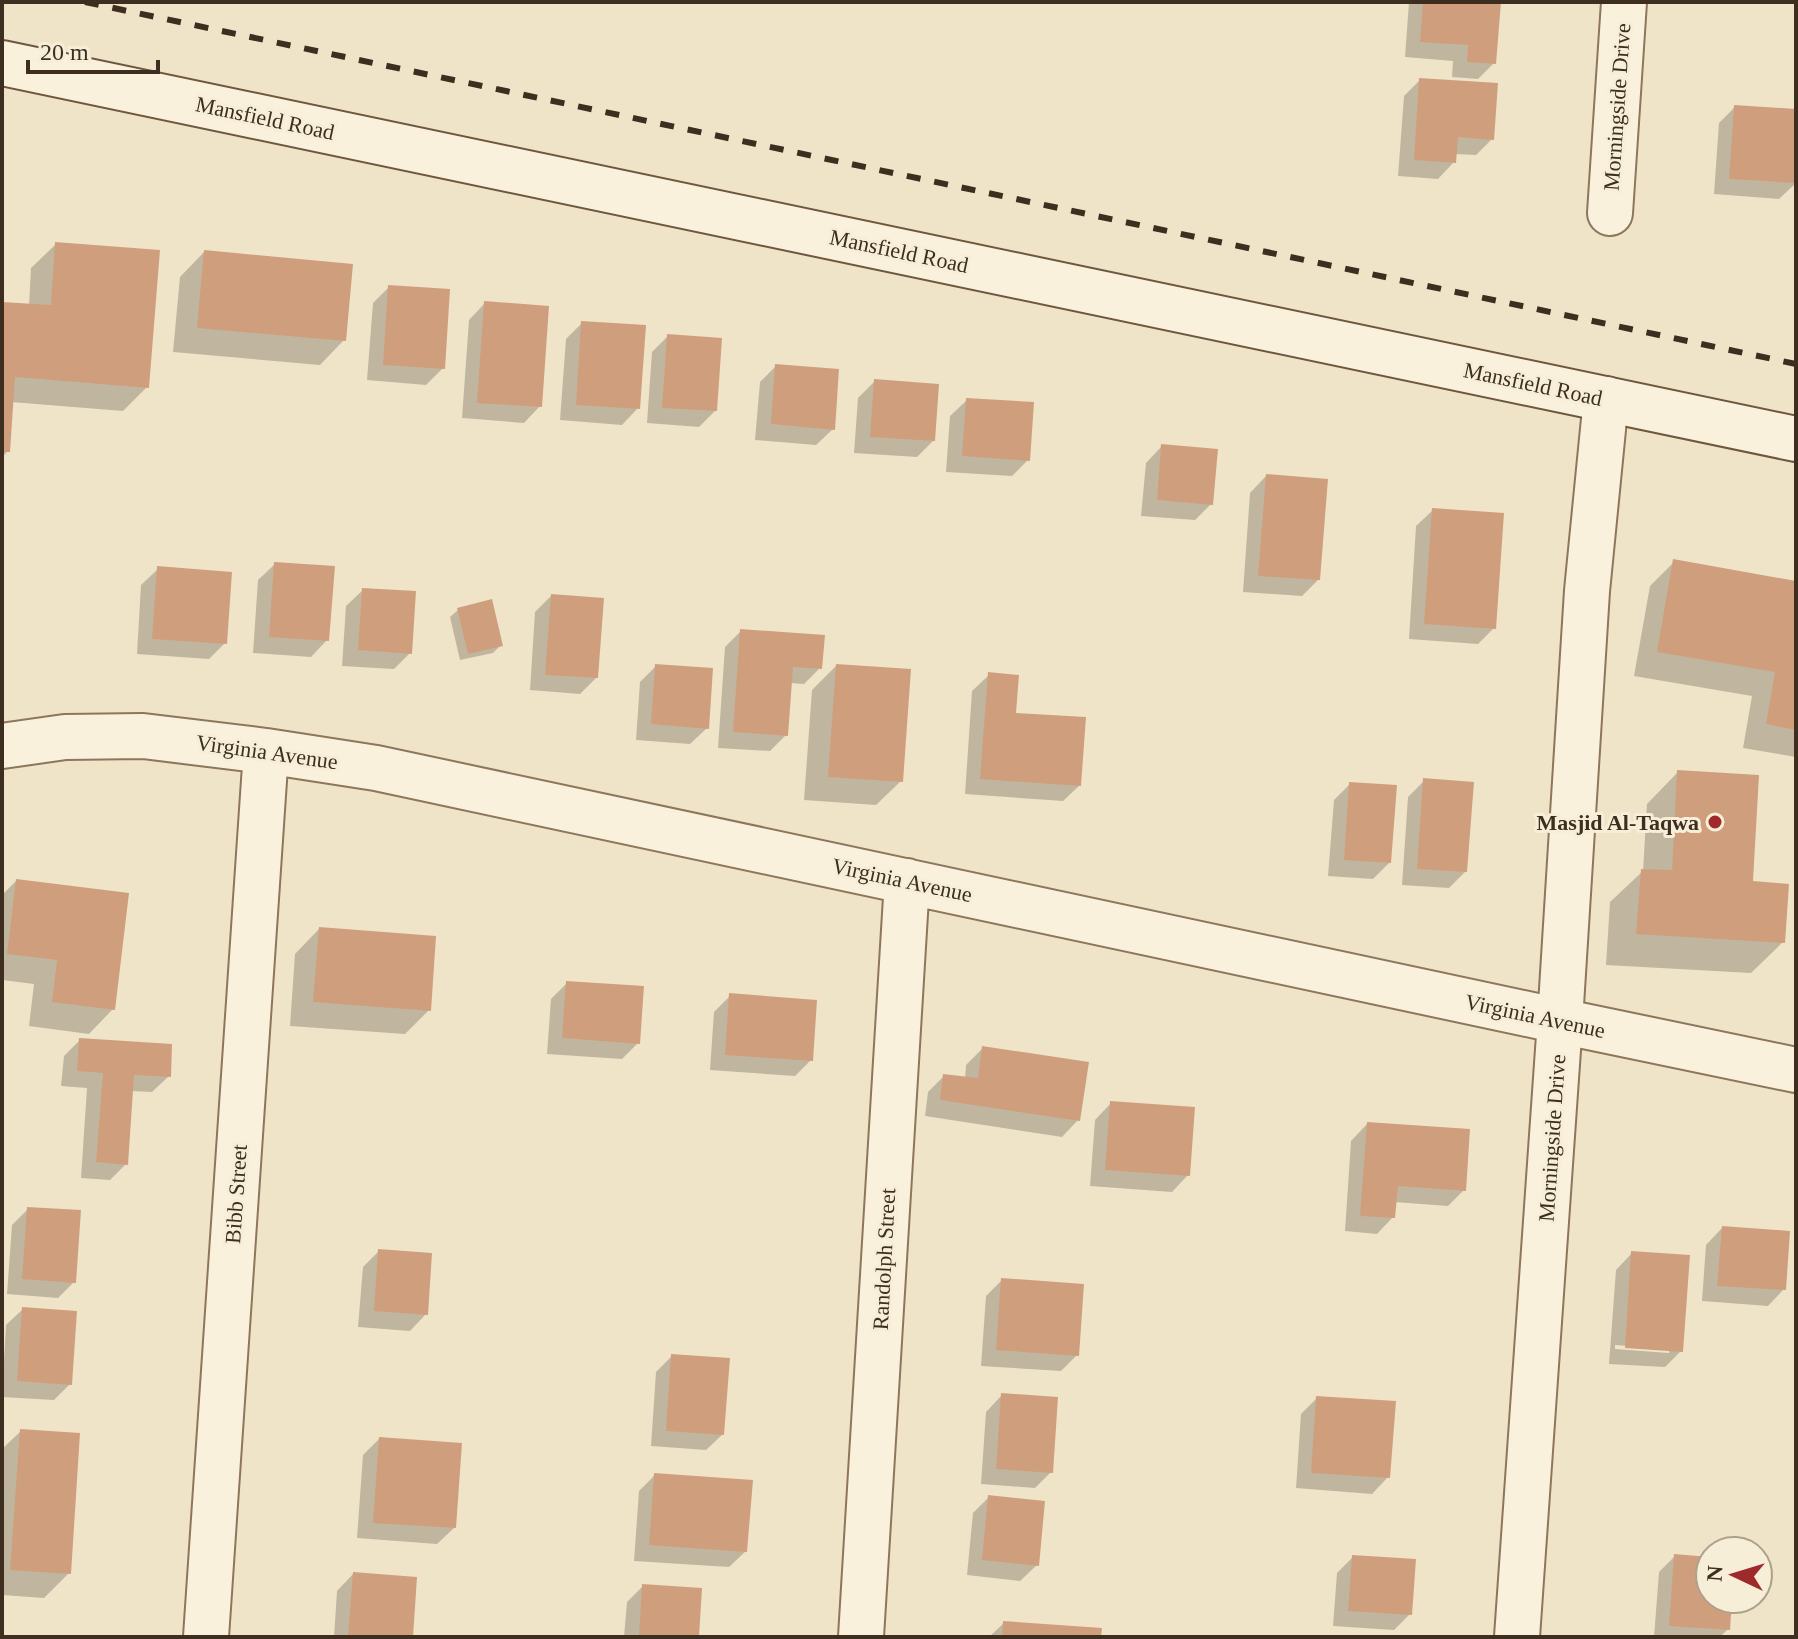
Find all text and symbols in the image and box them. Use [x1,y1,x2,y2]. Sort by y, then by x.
street label: Morningside Drive [1599,22,1635,192]
scale bar [28,24,158,74]
text: 20 m [40,39,89,65]
street label: Mansfield Road [193,91,337,145]
street label: Mansfield Road [827,224,971,278]
street label: Mansfield Road [1461,357,1605,411]
street label: Virginia Avenue [195,730,339,774]
place label: Masjid Al-Taqwa [1537,810,1699,835]
marker: Masjid Al-Taqwa [1706,813,1724,831]
street label: Virginia Avenue [830,853,974,907]
street label: Virginia Avenue [1463,989,1607,1043]
street label: Morningside Drive [1534,1053,1570,1223]
street label: Bibb Street [220,1143,252,1245]
street label: Randolph Street [868,1187,900,1331]
north arrow [1694,1535,1774,1615]
text: N [1702,1565,1728,1582]

